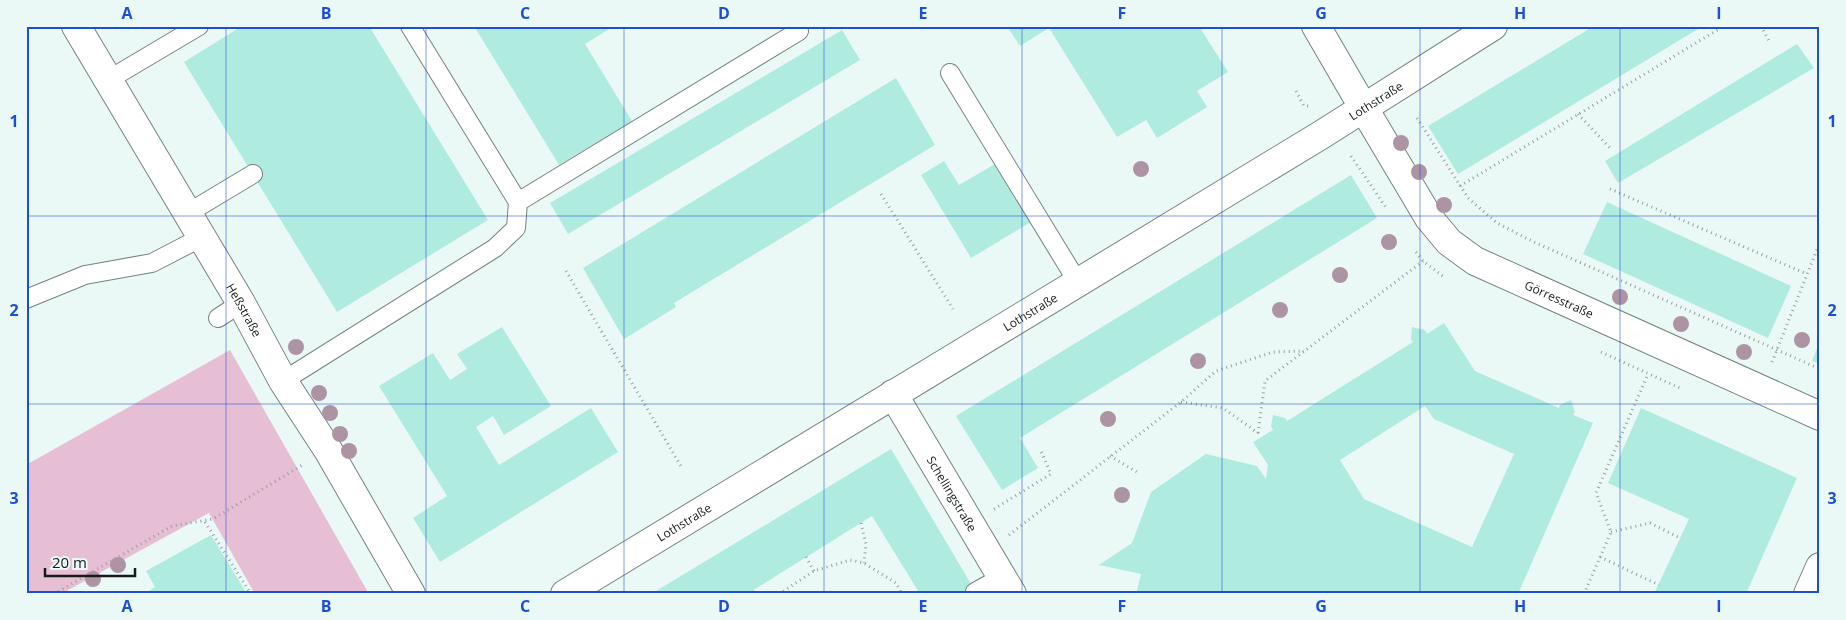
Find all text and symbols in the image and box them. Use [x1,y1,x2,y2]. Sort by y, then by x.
text: A [121,2,133,24]
text: B [321,2,331,24]
text: C [520,2,530,24]
text: D [718,2,730,24]
text: E [919,2,928,24]
text: F [1118,2,1126,24]
text: G [1315,2,1327,24]
text: H [1514,2,1526,24]
text: I [1716,2,1722,24]
street label: Lothstraße [1345,77,1406,124]
text: 1 [9,110,19,132]
text: 1 [1827,110,1837,132]
street label: Görresstraße [1522,276,1597,322]
street label: Heßstraße [223,280,266,340]
street label: Lothstraße [1000,288,1061,335]
text: 2 [9,299,19,321]
text: 2 [1827,299,1837,321]
street label: Schellingstraße [923,453,982,535]
text: 3 [9,487,19,509]
text: 3 [1827,487,1837,509]
street label: Lothstraße [653,499,714,545]
scale bar [45,545,135,577]
text: 20 m [52,552,87,572]
text: A [121,595,133,617]
text: B [321,595,331,617]
text: C [520,595,530,617]
text: D [718,595,730,617]
text: E [919,595,928,617]
text: F [1118,595,1126,617]
text: G [1315,595,1327,617]
text: H [1514,595,1526,617]
text: I [1716,595,1722,617]

